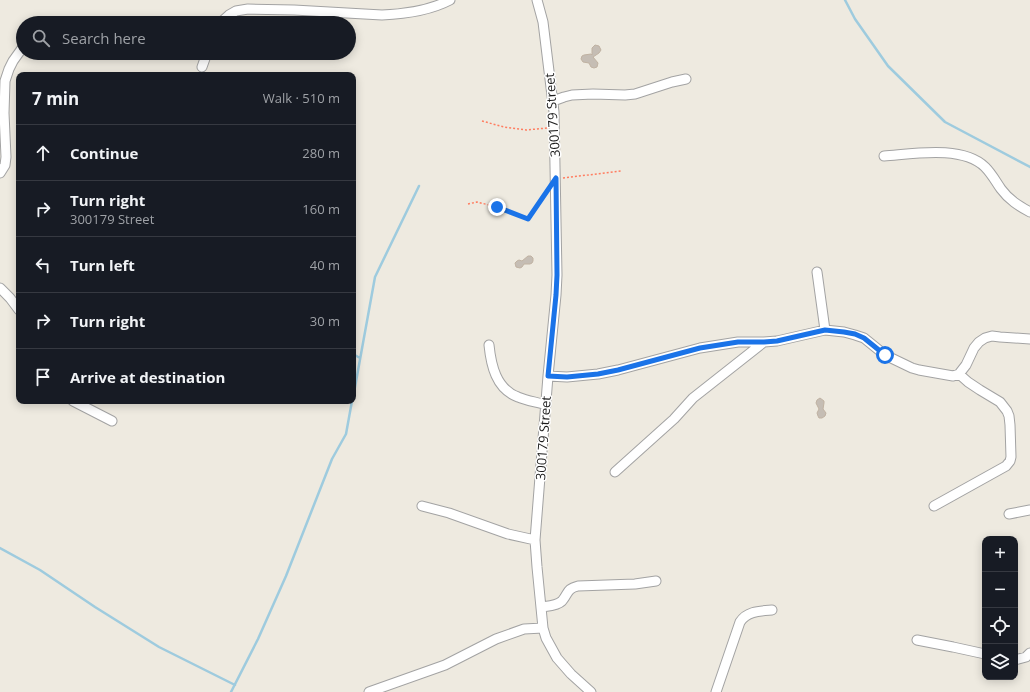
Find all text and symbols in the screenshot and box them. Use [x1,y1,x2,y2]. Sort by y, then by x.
search box [16,16,356,60]
icon: search [30,27,52,49]
text: Search here [62,28,146,48]
street label: 300179 Street [540,72,564,158]
text: 7 min [32,87,79,110]
text: Walk · 510 m [263,89,340,107]
icon: ahead [32,142,54,164]
text: Continue [70,143,138,163]
text: 280 m [302,144,340,162]
text: Turn right [70,190,145,210]
icon: right [32,198,54,220]
route end [488,198,506,216]
text: 160 m [302,200,340,218]
text: 300179 Street [70,210,154,228]
icon: left [32,254,54,276]
text: Turn left [70,255,135,275]
text: 40 m [310,256,340,274]
icon: right [32,310,54,332]
text: Turn right [70,311,145,331]
text: 30 m [310,312,340,330]
route start [876,346,894,364]
icon: arrive [32,366,54,388]
text: Arrive at destination [70,367,225,387]
street label: 300179 Street [531,395,555,481]
map controls [982,536,1018,680]
button: + [982,536,1018,572]
button: − [982,572,1018,608]
button: locate [982,608,1018,644]
button: layers [982,644,1018,680]

